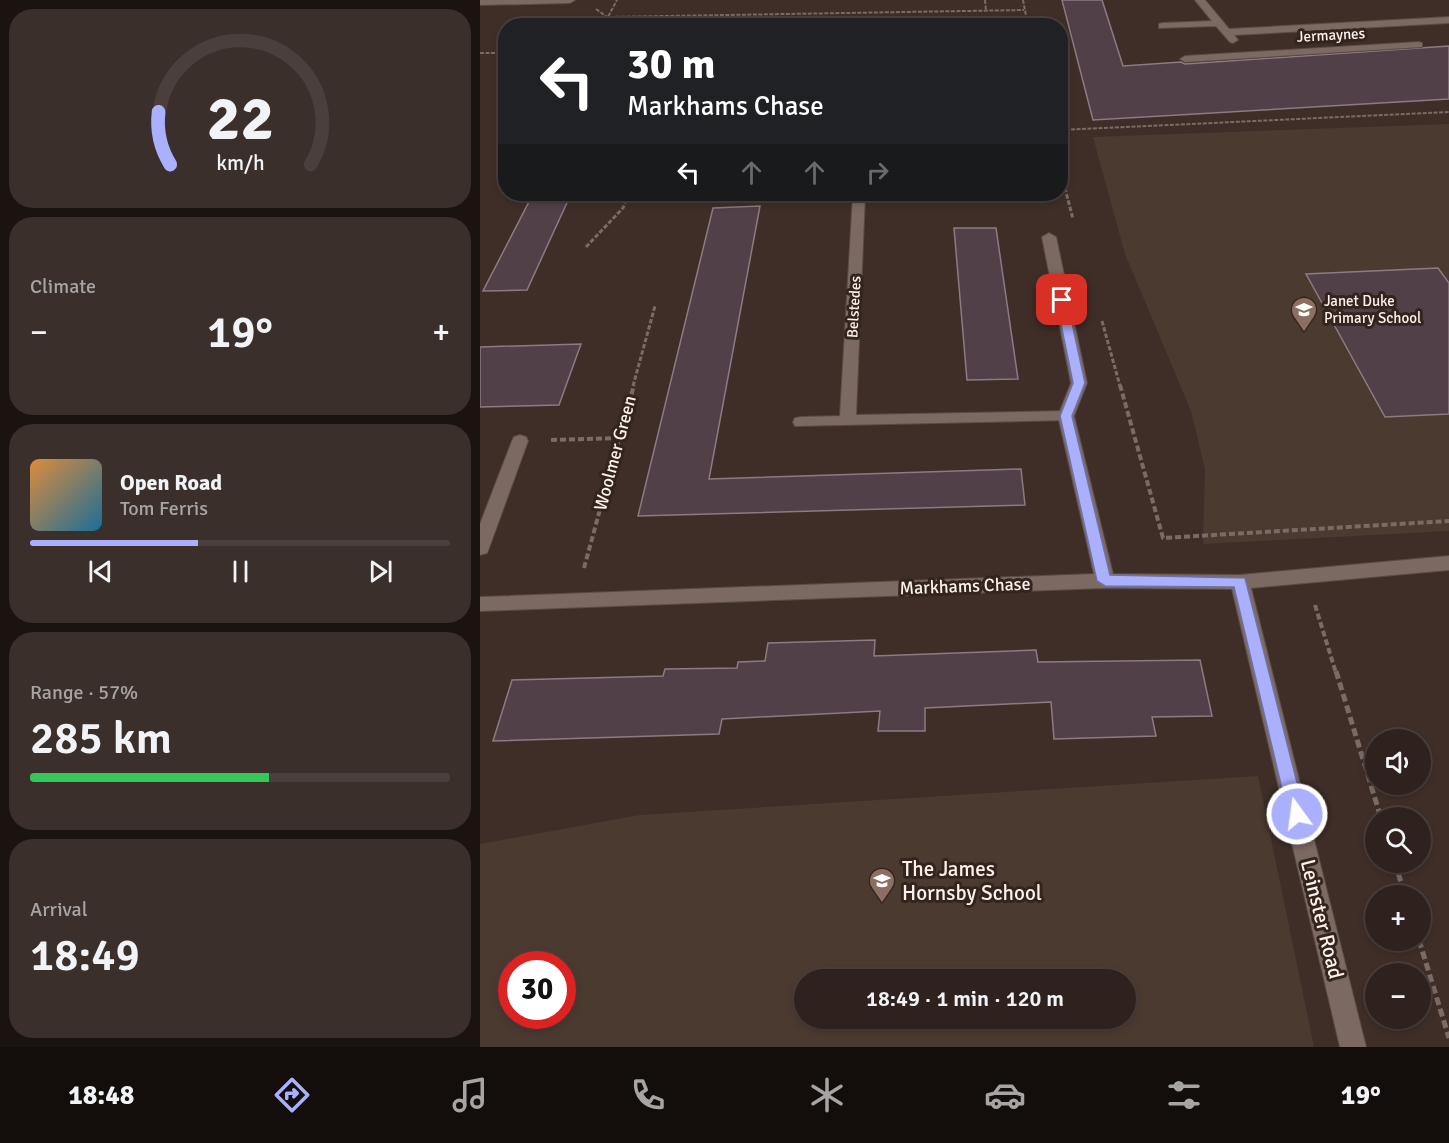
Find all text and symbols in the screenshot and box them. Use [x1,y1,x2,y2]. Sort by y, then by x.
street label: Jermaynes [1296,24,1366,46]
text: 30 m [627,39,716,90]
icon: left [528,42,606,120]
text: 22 [206,80,274,157]
text: Markhams Chase [627,90,824,123]
text: km/h [216,151,264,177]
icon: left [672,156,705,189]
icon: ahead [735,156,768,189]
icon: ahead [798,156,831,189]
icon: right [861,156,894,189]
text: Climate [30,274,96,299]
pin [1036,274,1087,325]
street label: Belstedes [843,275,865,339]
icon: arrive [1045,283,1078,316]
place label: Janet Duke Primary School [1324,292,1421,327]
school or university icon: Janet Duke Primary School [1289,295,1319,333]
text: 19° [207,305,273,360]
text: − [30,312,48,353]
text: + [432,312,450,353]
street label: Woolmer Green [589,393,641,513]
text: Open Road [120,469,222,496]
text: Tom Ferris [120,496,208,521]
icon: previous [84,555,117,588]
icon: pause [224,555,257,588]
icon: next [364,555,397,588]
street label: Markhams Chase [899,573,1031,599]
text: Range · 57% [30,680,138,705]
text: 285 km [30,711,172,766]
map controls [1365,729,1431,1029]
button: sound [1365,729,1431,795]
position arrow [1265,782,1329,846]
button: search [1365,807,1431,873]
place label: The James Hornsby School [902,856,1042,906]
street label: Leinster Road [1295,857,1349,981]
school or university icon: The James Hornsby School [867,866,897,904]
button: + [1365,885,1431,951]
text: Arrival [30,897,88,922]
text: 18:49 [30,928,140,983]
speed limit sign: 30 [498,951,576,1029]
button: − [1365,963,1431,1029]
text: 18:49 · 1 min · 120 m [866,985,1064,1012]
icon: directions [271,1074,313,1116]
icon: music [449,1074,491,1116]
icon: phone [627,1074,669,1116]
icon: climate [806,1074,848,1116]
icon: car [984,1074,1026,1116]
icon: filters [1163,1074,1205,1116]
text: 18:48 [68,1079,134,1112]
text: 19° [1341,1079,1381,1112]

